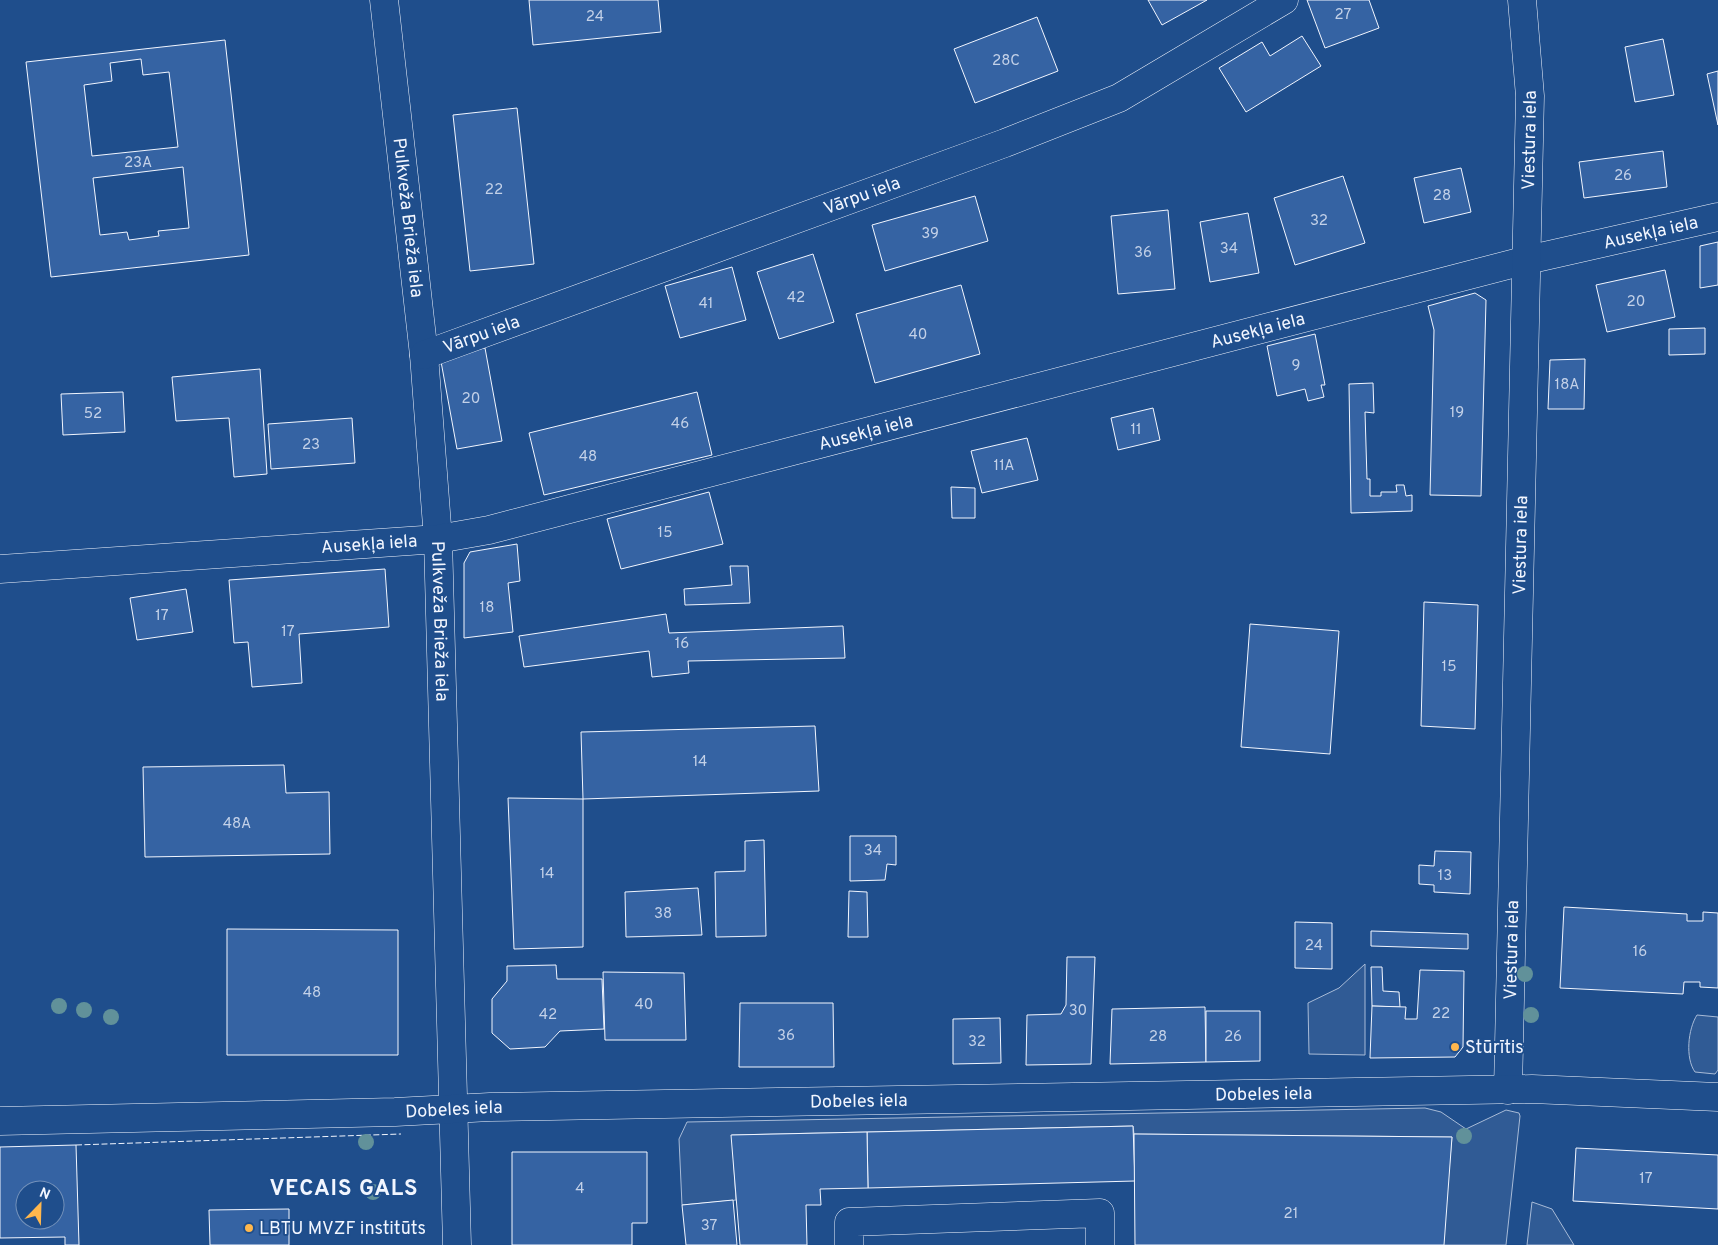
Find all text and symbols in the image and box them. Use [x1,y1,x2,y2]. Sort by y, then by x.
house number: 27 [1335,6,1352,25]
house number: 24 [586,8,604,27]
house number: 28C [992,52,1020,71]
street label: Viestura iela [1518,89,1543,190]
street label: Pulkveža Brieža iela [387,137,427,299]
house number: 23A [124,154,152,173]
house number: 26 [1614,167,1632,186]
street label: Vārpu iela [821,172,904,221]
house number: 22 [485,181,503,200]
house number: 28 [1433,187,1451,206]
house number: 32 [1310,212,1328,231]
street label: Ausekļa iela [1601,212,1701,255]
house number: 39 [921,225,939,244]
house number: 34 [1220,240,1238,259]
house number: 36 [1134,244,1152,263]
house number: 42 [787,289,805,308]
house number: 20 [1627,293,1645,312]
house number: 41 [699,295,713,314]
street label: Ausekļa iela [1208,308,1308,355]
street label: Vārpu iela [440,311,523,360]
house number: 40 [909,326,927,345]
house number: 9 [1292,357,1300,376]
house number: 18A [1555,376,1579,395]
house number: 20 [462,390,480,409]
house number: 19 [1450,404,1464,423]
house number: 52 [84,405,102,424]
street label: Ausekļa iela [816,410,916,457]
house number: 46 [671,415,689,434]
house number: 11 [1130,421,1142,440]
house number: 23 [302,436,320,455]
house number: 48 [579,448,597,467]
house number: 11A [994,457,1014,476]
street label: Viestura iela [1509,495,1534,595]
house number: 15 [658,524,672,543]
street label: Ausekļa iela [320,530,418,560]
street label: Pulkveža Brieža iela [425,541,452,702]
house number: 18 [480,599,494,618]
house number: 17 [155,607,169,626]
house number: 17 [281,623,295,642]
house number: 16 [675,635,689,654]
house number: 15 [1442,658,1456,677]
house number: 14 [693,753,707,772]
house number: 48A [223,815,251,834]
house number: 34 [864,842,882,861]
house number: 14 [540,865,554,884]
house number: 13 [1438,867,1452,886]
street label: Viestura iela [1500,900,1525,1000]
house number: 38 [654,905,672,924]
house number: 24 [1305,937,1323,956]
house number: 16 [1633,943,1647,962]
house number: 48 [303,984,321,1003]
house number: 40 [635,996,653,1015]
house number: 30 [1069,1002,1087,1021]
house number: 22 [1432,1005,1450,1024]
house number: 42 [539,1006,557,1025]
house number: 36 [777,1027,795,1046]
house number: 28 [1149,1028,1167,1047]
house number: 26 [1224,1028,1242,1047]
house number: 32 [968,1033,986,1052]
place label: Stūrītis [1465,1037,1524,1060]
marker: Stūrītis [1449,1041,1461,1053]
street label: Dobeles iela [1215,1083,1313,1107]
street label: Dobeles iela [810,1090,908,1114]
street label: Dobeles iela [405,1097,503,1124]
house number: 17 [1639,1170,1653,1189]
district label: VECAIS GALS [270,1176,418,1203]
north arrow [15,1180,65,1230]
house number: 4 [575,1180,585,1199]
text: N [37,1185,52,1204]
house number: 21 [1284,1205,1298,1224]
house number: 37 [701,1217,718,1236]
place label: LBTU MVZF institūts [259,1218,426,1241]
marker: LBTU MVZF institūts [243,1222,255,1234]

